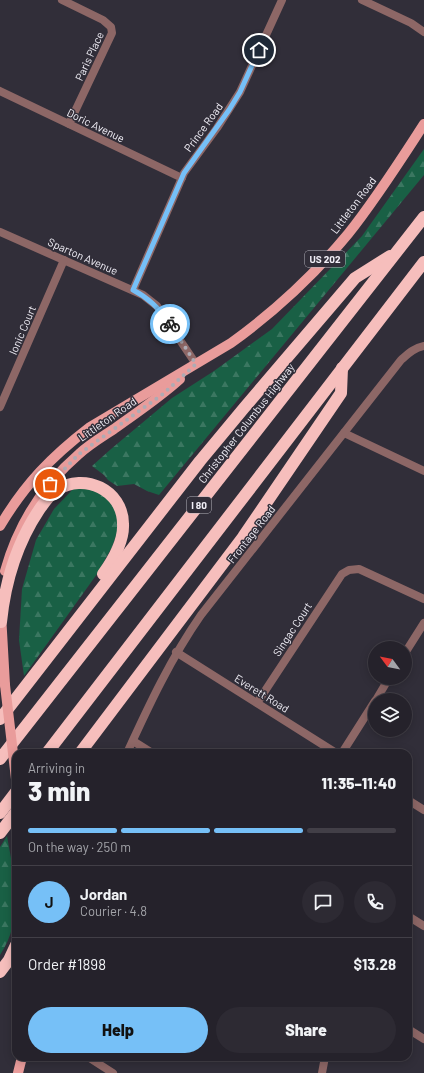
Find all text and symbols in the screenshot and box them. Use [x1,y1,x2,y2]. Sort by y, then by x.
street label: Paris Place [72,29,106,83]
pin [242,33,276,67]
icon: home [248,39,270,61]
street label: Prince Road [181,100,225,154]
street label: Doric Avenue [65,105,127,145]
street label: Littleton Road [327,174,379,236]
street label: Sparton Avenue [46,235,120,277]
road number: US 202 [305,251,345,267]
street label: Ionic Court [6,303,38,357]
courier [150,304,190,344]
icon: bike [159,313,181,335]
street label: Christopher Columbus Highway [195,361,297,485]
street label: Littleton Road [76,394,138,444]
pin [33,467,67,501]
icon: bag [39,473,61,495]
road number: I 80 [187,497,211,513]
street label: Frontage Road [224,502,278,566]
street label: Singac Court [270,600,314,658]
north arrow [368,641,412,685]
map controls [368,641,412,737]
street label: Everett Road [232,671,292,715]
button: layers [368,693,412,737]
text: Arriving in [28,760,85,776]
text: 11:35–11:40 [322,774,396,792]
text: 3 min [28,775,90,806]
text: On the way · 250 m [28,839,131,855]
button: chat [302,881,344,923]
button: phone [354,881,396,923]
text: Jordan [80,885,127,903]
text: J [45,893,53,911]
text: Courier · 4.8 [80,903,147,919]
text: Order #1898 [28,955,106,973]
text: $13.28 [353,955,396,973]
button: Help [28,1007,208,1053]
button: Share [216,1007,396,1053]

